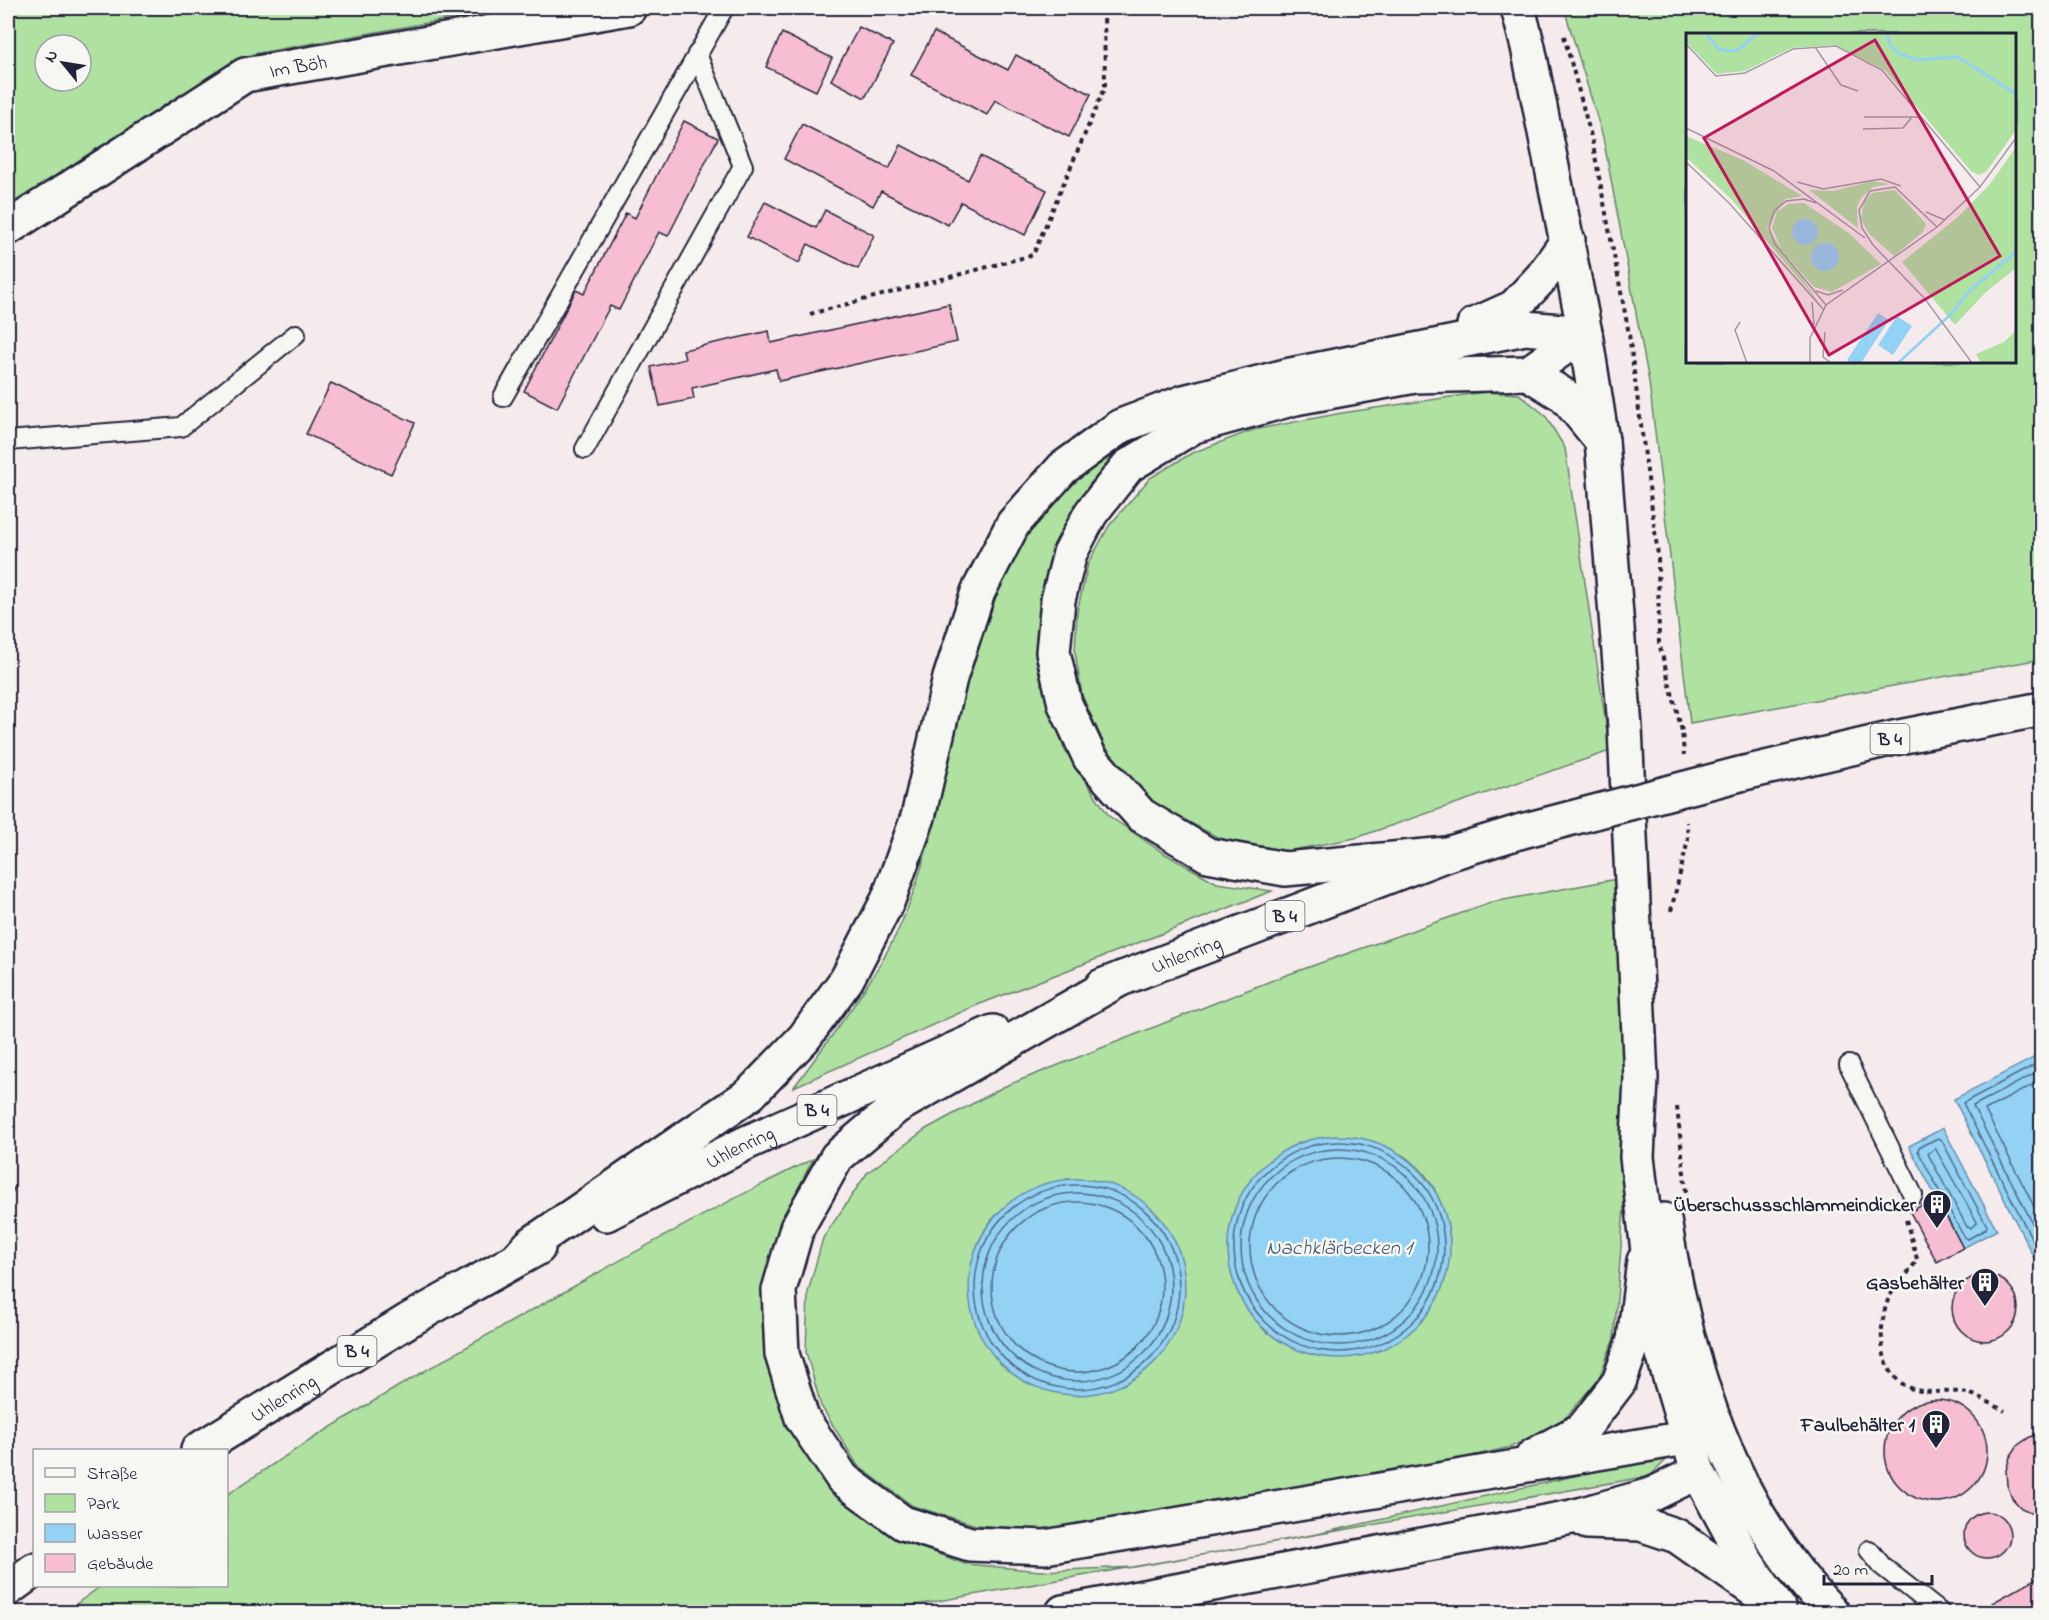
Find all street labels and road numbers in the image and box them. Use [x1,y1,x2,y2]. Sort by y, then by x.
street label: Im Böh [267,49,330,87]
road number: B 4 [1870,724,1910,754]
road number: B 4 [1266,901,1304,931]
street label: Uhlenring [1148,930,1227,983]
road number: B 4 [798,1095,836,1125]
street label: Uhlenring [702,1120,780,1178]
road number: B 4 [338,1336,376,1366]
street label: Uhlenring [246,1368,324,1431]

